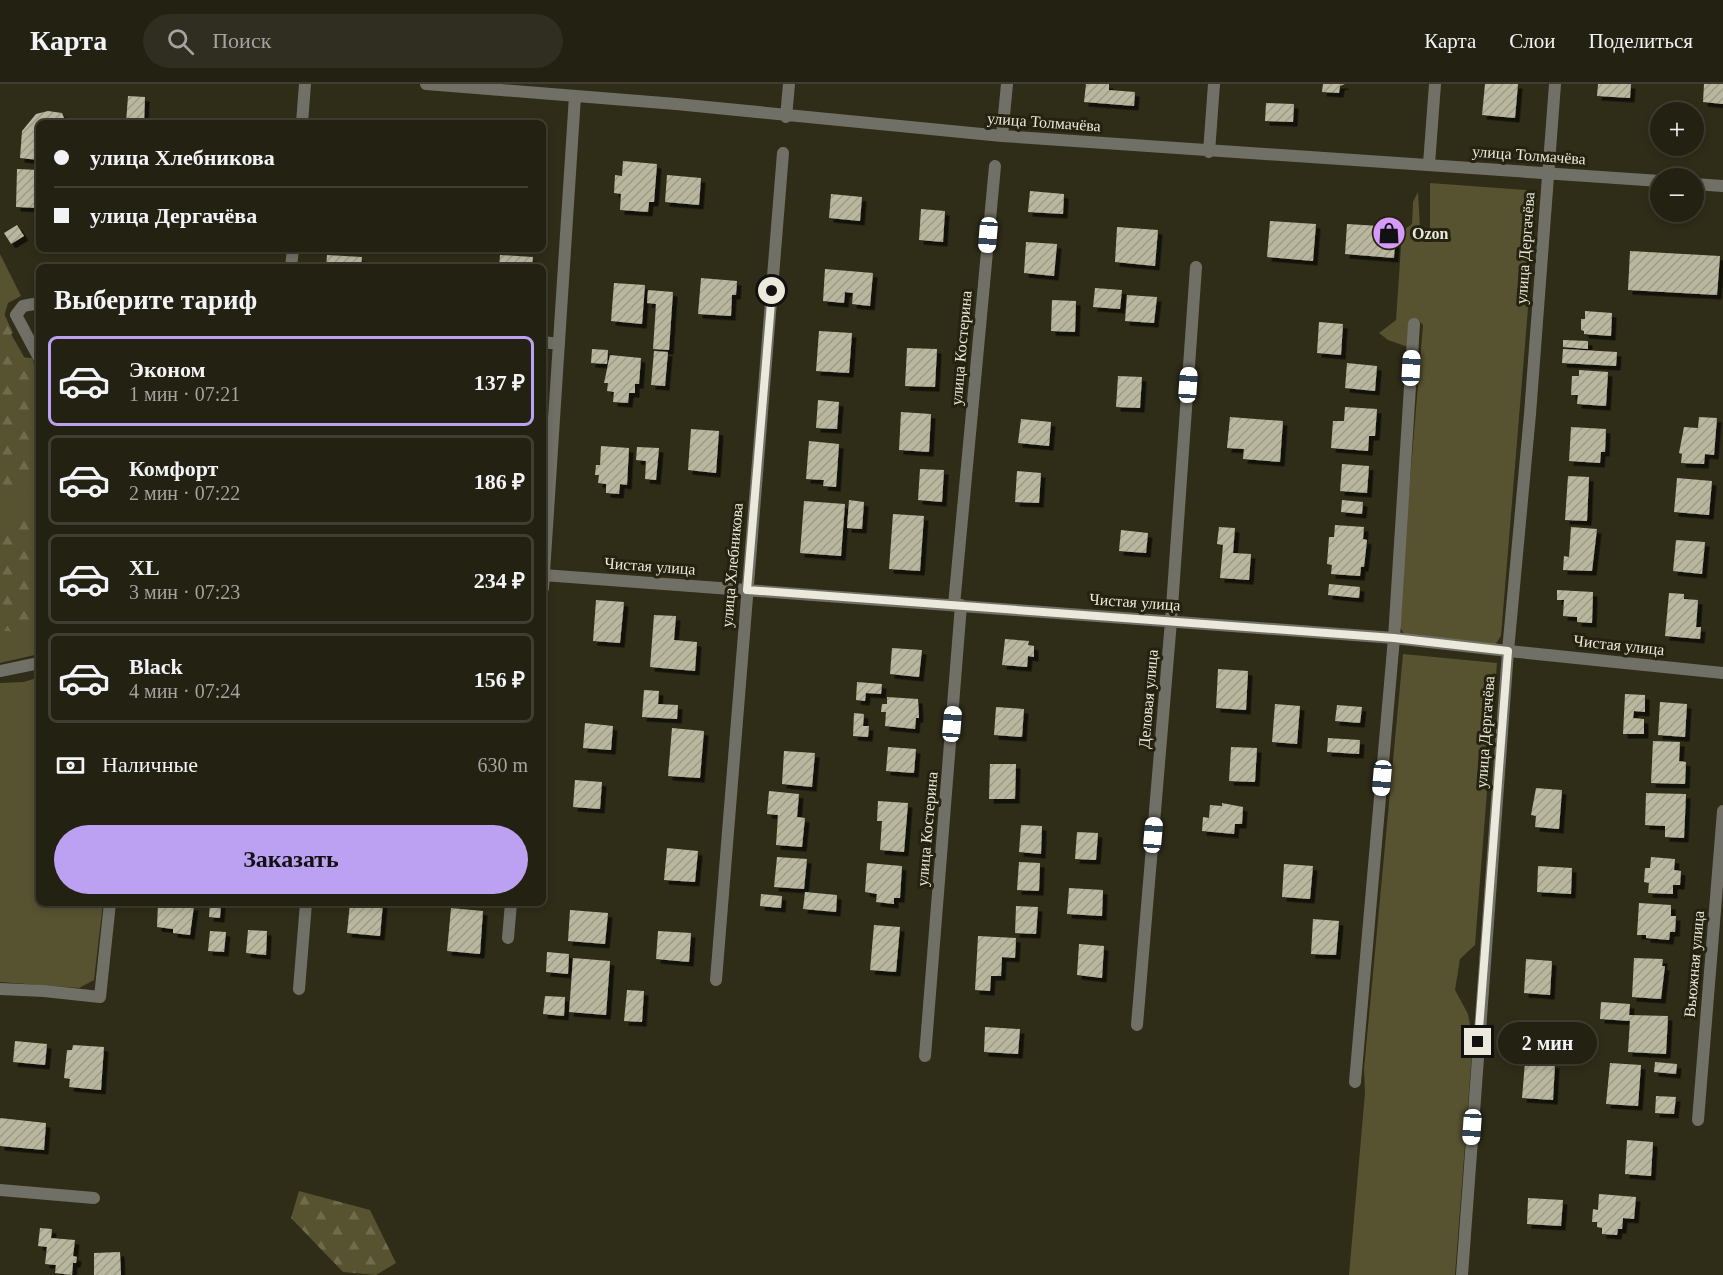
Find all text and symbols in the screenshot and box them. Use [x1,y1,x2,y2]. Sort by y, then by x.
search box [143,14,563,68]
text: Карта [30,25,107,56]
icon: search [164,25,197,58]
text: Поиск [212,28,271,53]
text: Карта [1424,29,1476,53]
text: Слои [1509,29,1555,53]
text: Поделиться [1588,29,1693,53]
map controls [1650,102,1704,222]
button: + [1650,102,1704,156]
street label: улица Толмачёва [987,110,1101,135]
street label: улица Толмачёва [1472,143,1586,168]
text: улица Хлебникова [90,145,275,170]
button: − [1650,168,1704,222]
street label: улица Дергачёва [1513,191,1538,305]
text: улица Дергачёва [90,203,257,228]
shop icon: Ozon [1371,215,1407,251]
car [977,216,999,254]
place label: Ozon [1412,225,1449,242]
route start [758,277,785,304]
text: Выберите тариф [54,285,257,315]
street label: улица Костерина [948,290,975,406]
car [1401,350,1421,386]
icon: car [57,354,111,408]
text: Эконом [129,357,206,382]
car [1178,366,1198,404]
text: 137 ₽ [474,370,525,395]
text: 1 мин · 07:21 [129,383,240,405]
icon: car [57,453,111,507]
text: Комфорт [129,456,218,481]
text: 186 ₽ [474,469,525,494]
text: 2 мин · 07:22 [129,482,240,504]
street label: улица Хлебникова [718,502,747,628]
icon: car [57,552,111,606]
street label: Чистая улица [604,554,696,579]
text: XL [129,555,160,580]
text: 234 ₽ [474,568,525,593]
text: 3 мин · 07:23 [129,581,240,603]
street label: Чистая улица [1089,590,1181,615]
street label: Чистая улица [1573,632,1665,659]
street label: Деловая улица [1135,649,1162,749]
icon: car [57,651,111,705]
text: Black [129,654,183,679]
text: 156 ₽ [474,667,525,692]
street label: улица Дергачёва [1473,675,1498,789]
text: 4 мин · 07:24 [129,680,240,702]
car [941,705,963,743]
icon: cash [54,749,87,782]
text: Наличные [102,752,198,777]
text: 630 m [477,754,528,776]
car [1371,759,1393,797]
street label: улица Костерина [914,771,941,887]
car [1142,816,1164,854]
button: Заказать [54,825,528,894]
street label: Вьюжная улица [1681,910,1708,1018]
callout: 2 мин [1499,1021,1598,1063]
route end [1464,1028,1491,1055]
text: 2 мин [1522,1032,1573,1054]
car [1462,1108,1482,1146]

